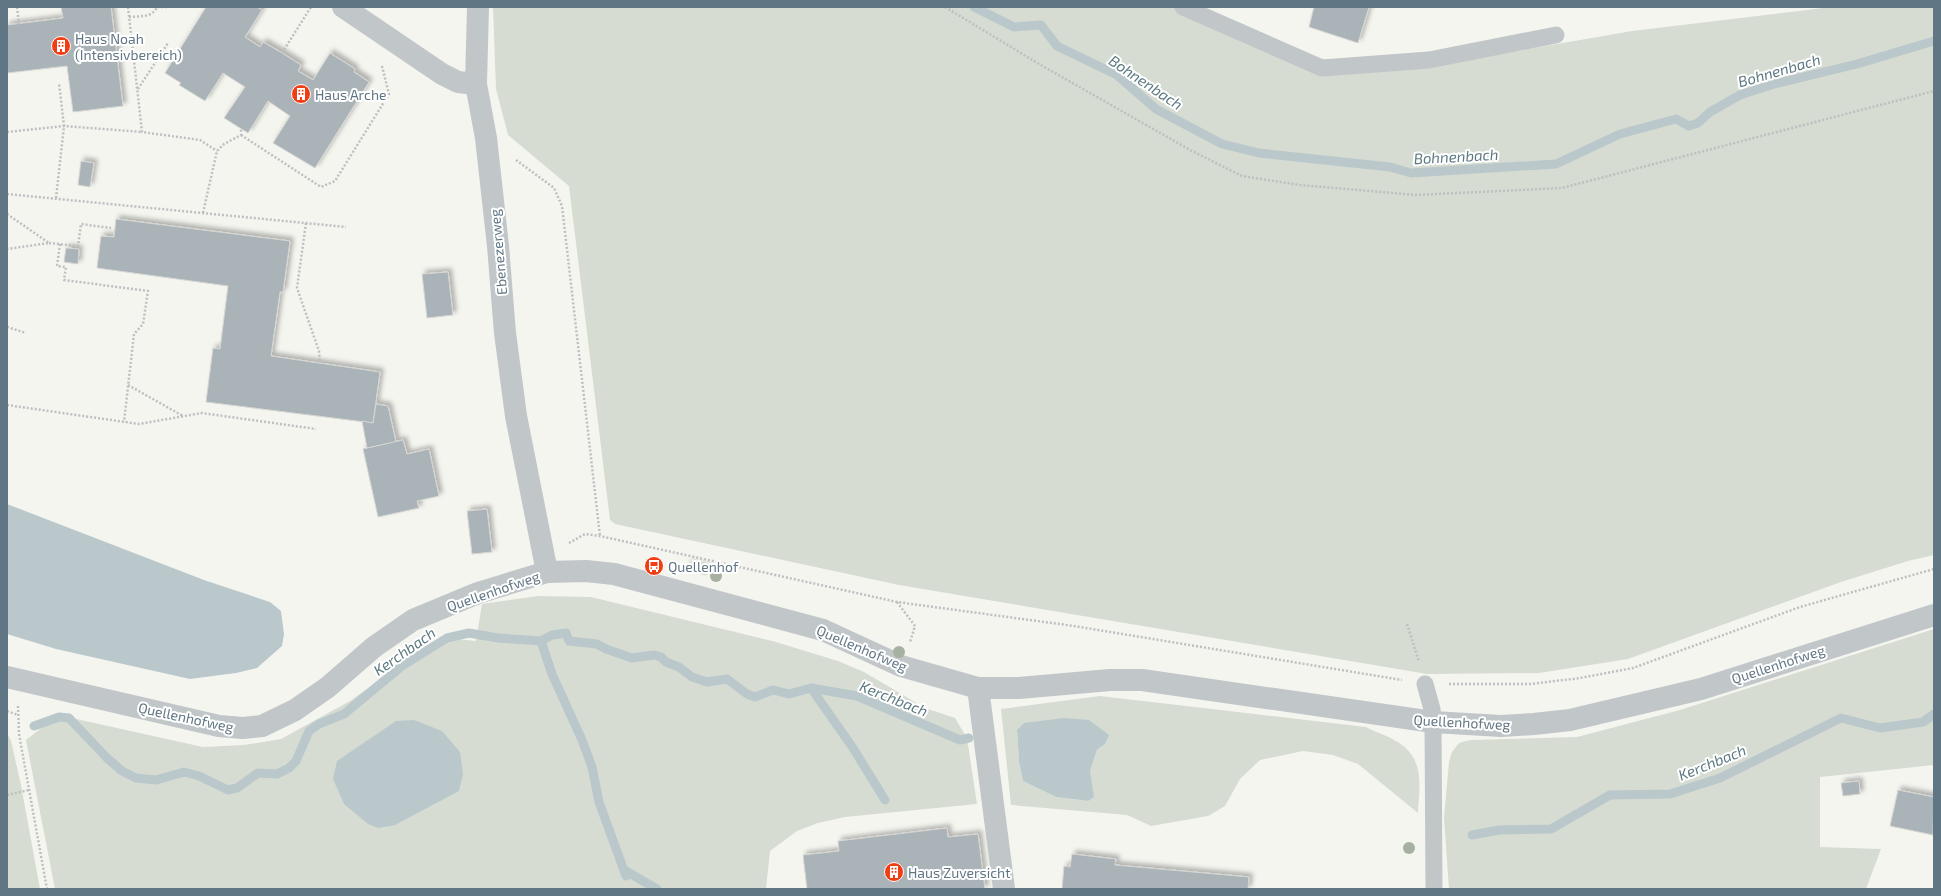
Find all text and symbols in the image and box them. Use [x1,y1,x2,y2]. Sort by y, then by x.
place label: Haus Noah (Intensivbereich) [75,30,182,63]
building icon: Haus Noah (Intensivbereich) [50,35,72,57]
water label: Bohnenbach [1736,50,1822,90]
water label: Bohnenbach [1106,51,1186,113]
building icon: Haus Arche [290,83,312,105]
place label: Haus Arche [315,86,387,103]
water label: Bohnenbach [1413,145,1499,167]
street label: Ebenezerweg [486,208,510,296]
bus stop icon: Quellenhof [643,555,665,577]
place label: Quellenhof [668,558,739,575]
street label: Quellenhofweg [444,567,542,615]
street label: Quellenhofweg [814,621,910,675]
water label: Kerchbach [370,623,438,679]
street label: Quellenhofweg [1729,641,1827,687]
water label: Kerchbach [857,676,931,720]
street label: Quellenhofweg [137,699,235,735]
street label: Quellenhofweg [1413,711,1511,733]
water label: Kerchbach [1675,740,1749,784]
building icon: Haus Zuversicht [883,861,905,883]
place label: Haus Zuversicht [908,864,1011,881]

